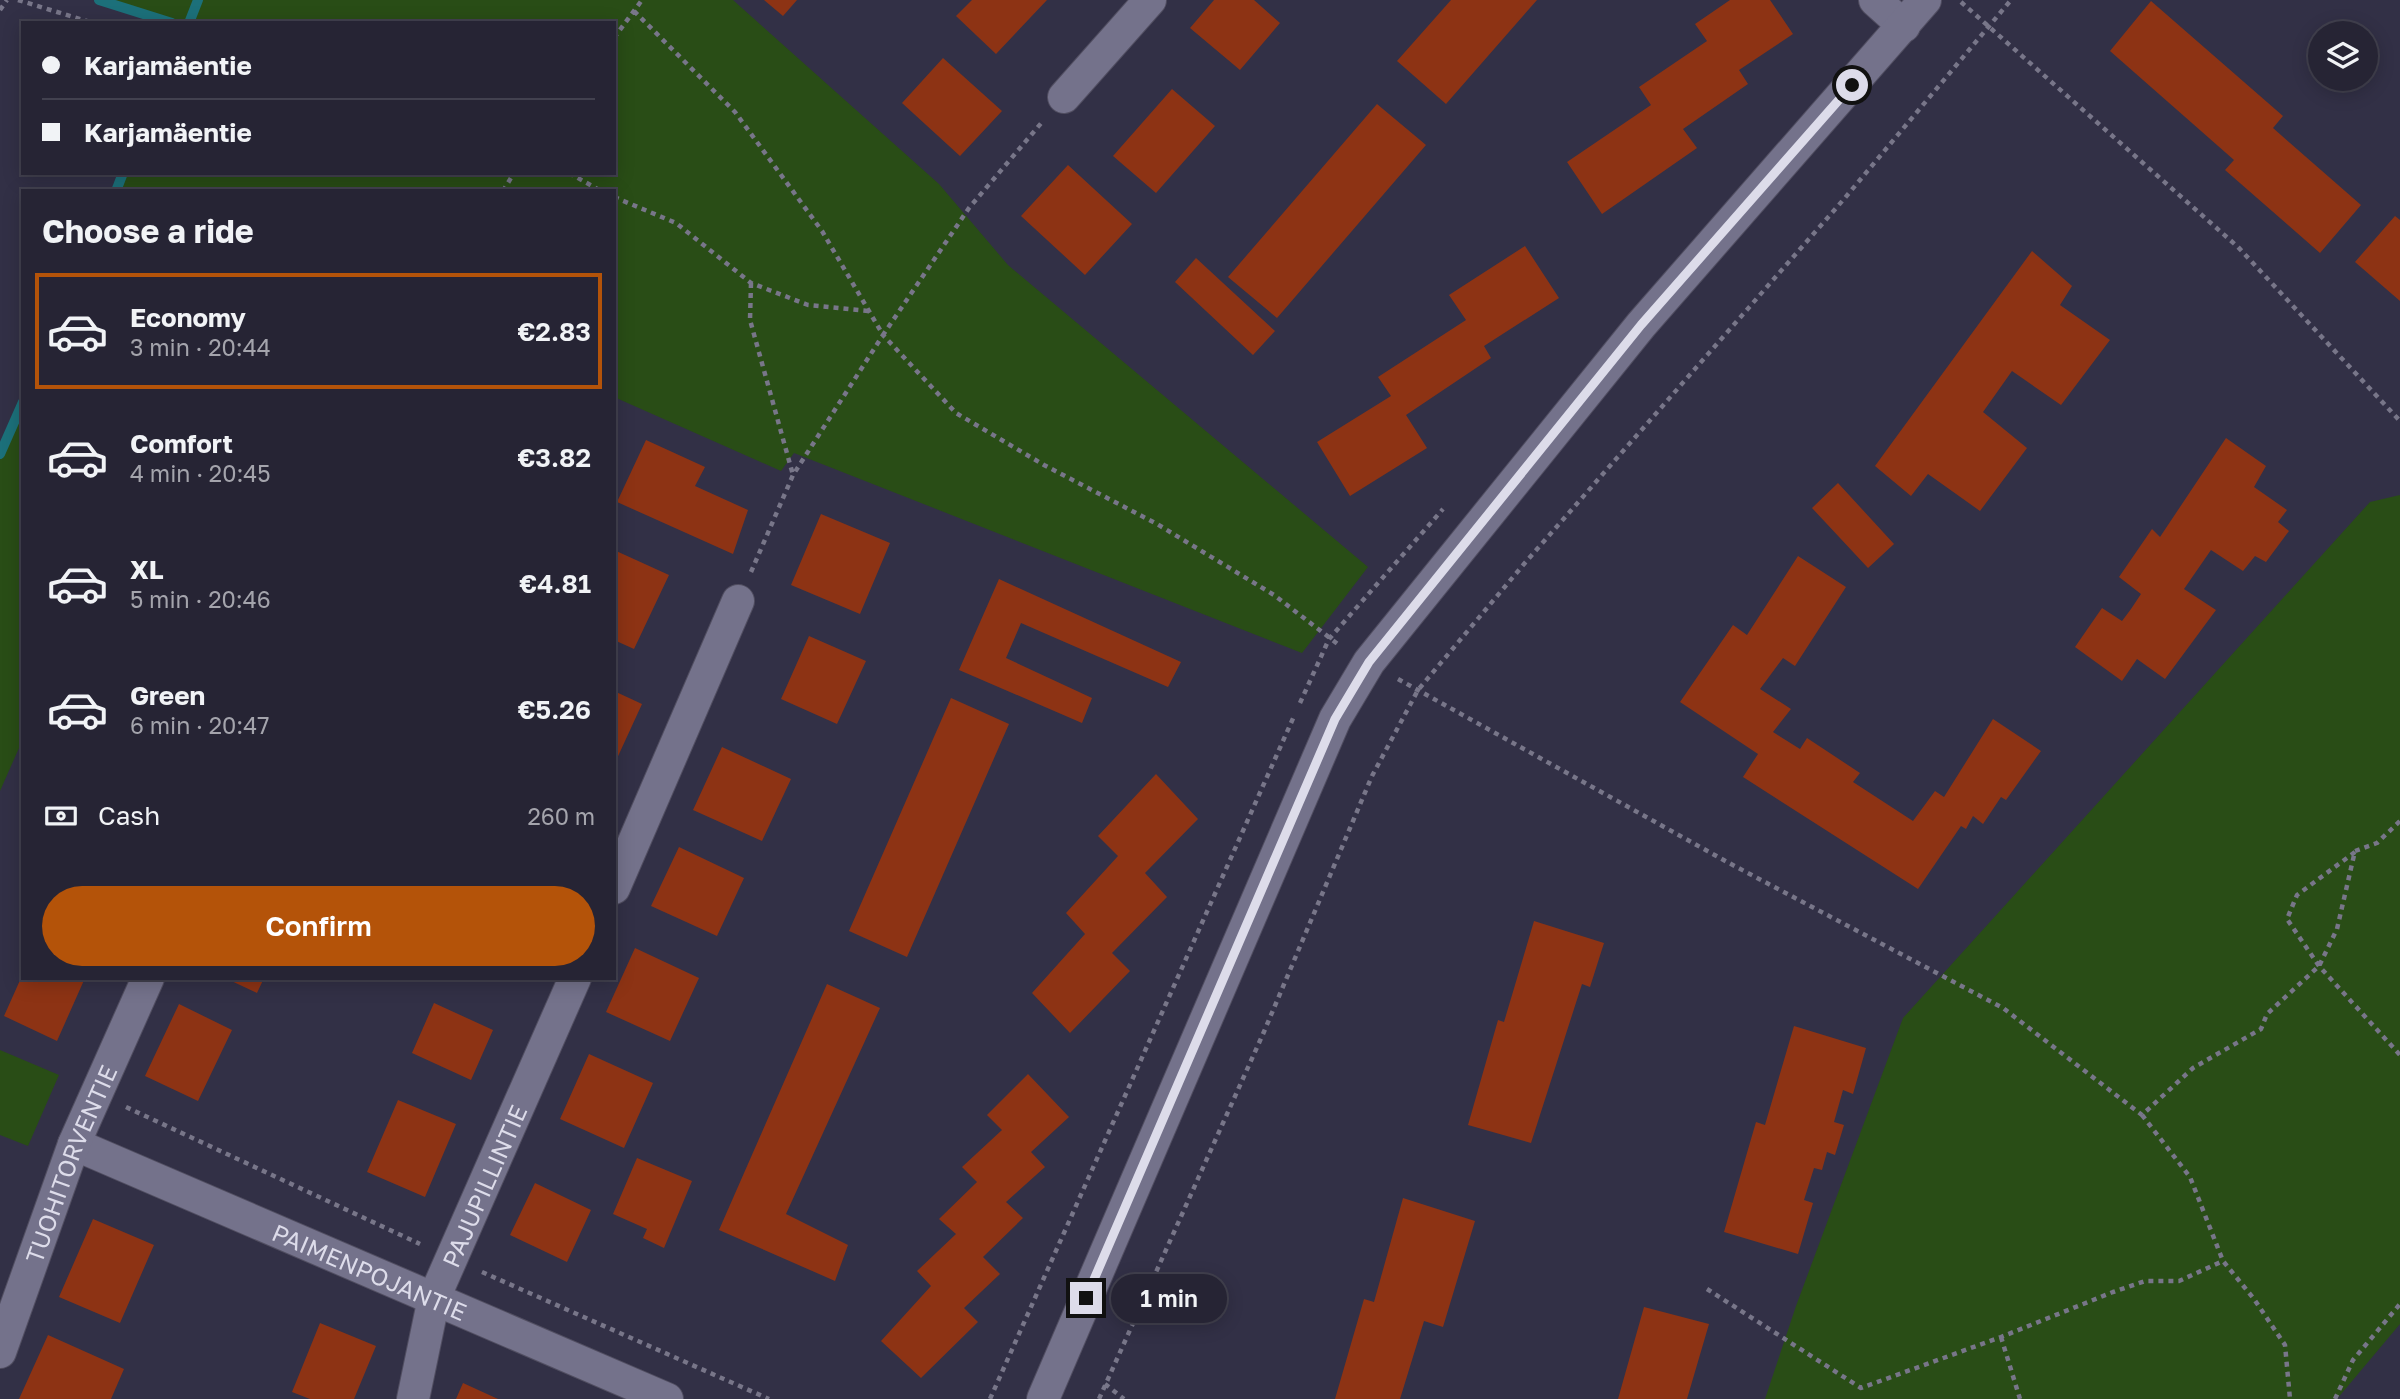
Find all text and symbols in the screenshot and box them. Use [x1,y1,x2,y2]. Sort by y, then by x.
map controls [2308,21,2378,91]
button: layers [2308,21,2378,91]
text: Karjamäentie [84,50,252,81]
route start [1836,69,1868,101]
text: Karjamäentie [84,117,252,148]
text: Choose a ride [42,212,254,250]
icon: car [46,300,109,363]
text: Economy [130,302,246,333]
text: €2.83 [517,316,591,347]
text: 3 min · 20:44 [130,333,271,361]
icon: car [46,426,109,489]
text: Comfort [130,428,233,459]
text: €3.82 [517,442,591,473]
text: 4 min · 20:45 [130,459,271,487]
icon: car [46,552,109,615]
text: XL [130,554,164,585]
text: €4.81 [519,568,591,599]
text: 5 min · 20:46 [130,585,271,613]
icon: car [46,678,109,741]
text: Green [130,680,205,711]
text: €5.26 [518,694,591,725]
text: 6 min · 20:47 [130,711,269,739]
icon: cash [42,797,80,835]
text: Cash [98,800,160,831]
text: 260 m [527,802,595,830]
button: Confirm [42,886,595,966]
street label: TUOHITORVENTIE [19,1060,122,1266]
street label: PAJUPILLINTIE [435,1100,532,1271]
street label: PAIMENPOJANTIE [268,1217,471,1326]
callout: 1 min [1110,1274,1226,1322]
route end [1070,1282,1102,1314]
text: 1 min [1140,1284,1198,1312]

